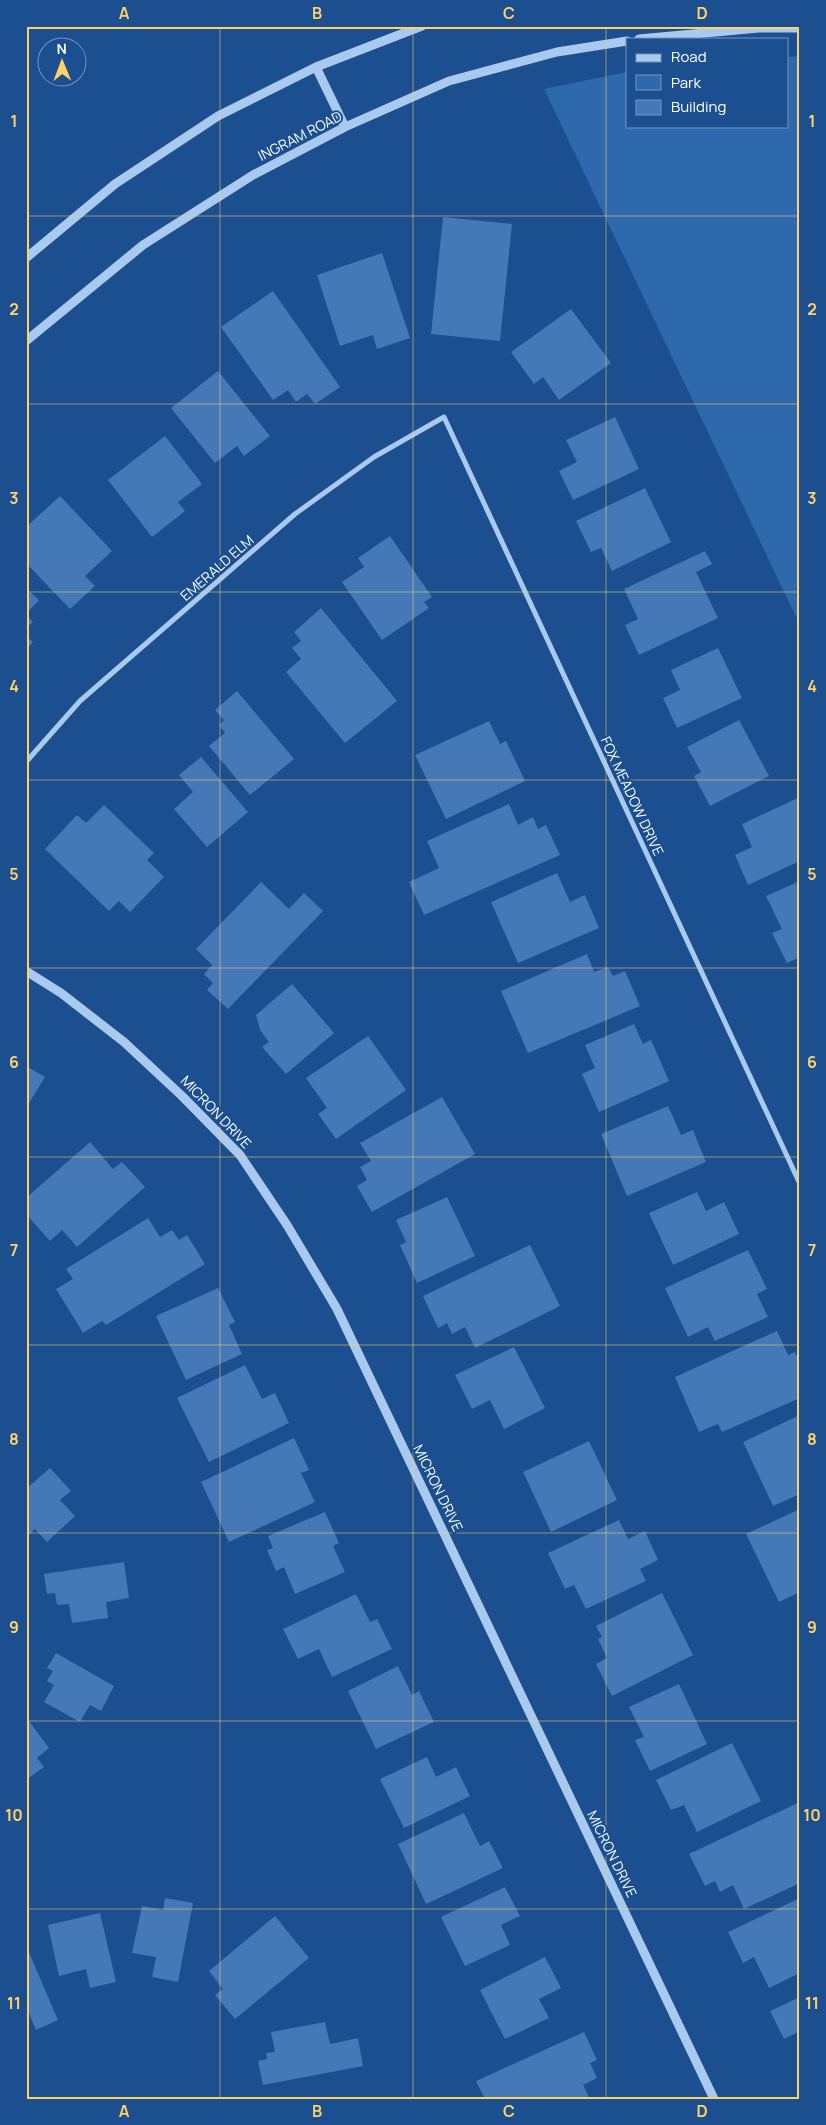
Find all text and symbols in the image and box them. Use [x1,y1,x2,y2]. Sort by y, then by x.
text: A [119,2,130,24]
text: B [312,2,322,24]
text: C [503,2,515,24]
text: D [696,2,708,24]
north arrow [38,38,88,88]
legend [626,38,788,128]
text: N [57,39,67,58]
text: Road [671,46,707,67]
text: Park [671,72,701,93]
text: Building [671,96,726,117]
street label: INGRAM ROAD [255,106,345,165]
text: 1 [10,110,18,132]
text: 1 [808,110,816,132]
text: 2 [9,298,19,320]
text: 2 [807,298,817,320]
text: 3 [9,487,19,509]
text: 3 [807,487,817,509]
street label: EMERALD ELM [176,530,257,605]
text: 4 [9,675,19,697]
text: 4 [807,675,817,697]
street label: FOX MEADOW DRIVE [597,733,668,858]
text: 5 [9,863,19,885]
text: 5 [807,863,817,885]
text: 6 [9,1051,19,1073]
text: 6 [807,1051,817,1073]
street label: MICRON DRIVE [177,1071,256,1152]
text: 7 [10,1239,18,1261]
text: 7 [808,1239,816,1261]
text: 8 [9,1428,19,1450]
text: 8 [807,1428,817,1450]
street label: MICRON DRIVE [409,1441,468,1534]
text: 9 [9,1616,19,1638]
text: 9 [807,1616,817,1638]
text: 10 [5,1804,23,1826]
text: 10 [803,1804,821,1826]
street label: MICRON DRIVE [583,1807,642,1900]
text: 11 [7,1992,21,2014]
text: 11 [805,1992,819,2014]
text: A [119,2100,130,2122]
text: B [312,2100,322,2122]
text: C [503,2100,515,2122]
text: D [696,2100,708,2122]

